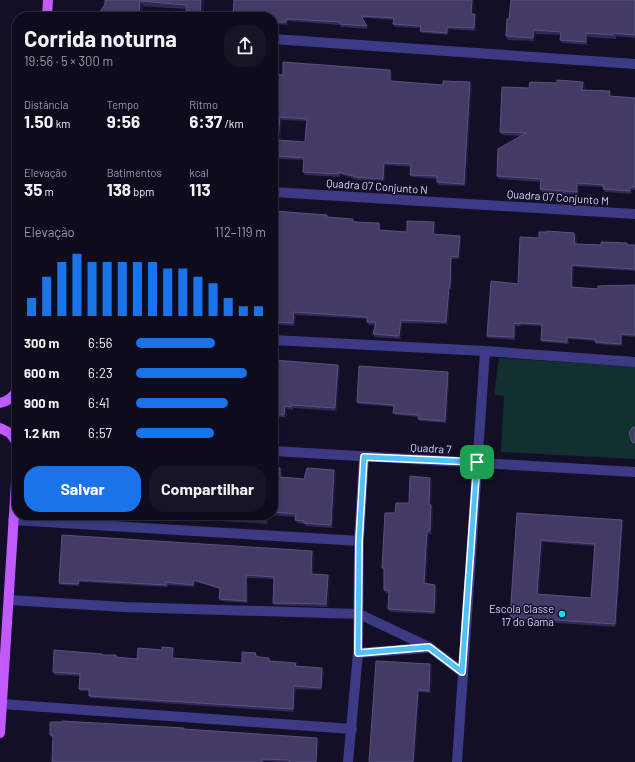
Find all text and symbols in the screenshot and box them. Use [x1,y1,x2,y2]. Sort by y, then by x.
text: Corrida noturna [24,25,177,51]
button: share [224,25,266,67]
text: 19:56 · 5 × 300 m [24,53,113,69]
text: Distância [24,98,69,111]
text: Tempo [107,98,139,111]
text: Ritmo [189,98,218,111]
text: 1.50 [24,111,53,131]
text: 9:56 [107,111,140,131]
text: 6:37 [189,111,222,131]
text: km [53,117,70,130]
text: /km [222,117,243,130]
text: Elevação [24,166,67,179]
text: Batimentos [107,166,162,179]
text: kcal [189,166,209,179]
street label: Quadra 07 Conjunto N [326,176,428,196]
text: 35 [24,179,42,199]
text: 138 [107,179,131,199]
text: 113 [189,179,211,199]
text: m [42,185,54,198]
text: bpm [131,185,154,198]
street label: Quadra 07 Conjunto M [507,187,609,207]
text: Elevação [24,224,75,240]
text: 112–119 m [215,224,266,240]
text: 300 m [24,335,59,351]
text: 6:56 [88,335,112,351]
text: 600 m [24,365,59,381]
text: 6:23 [88,365,113,381]
text: 900 m [24,395,59,411]
text: 6:41 [88,395,110,411]
text: 1.2 km [24,425,60,441]
text: 6:57 [88,425,112,441]
street label: Quadra 7 [410,440,452,456]
pin [460,445,494,479]
icon: arrive [466,451,488,473]
button: Salvar [24,466,141,512]
button: Compartilhar [149,466,266,512]
place label: Escola Classe 17 do Gama [489,602,554,628]
marker: Escola Classe 17 do Gama [557,609,567,619]

